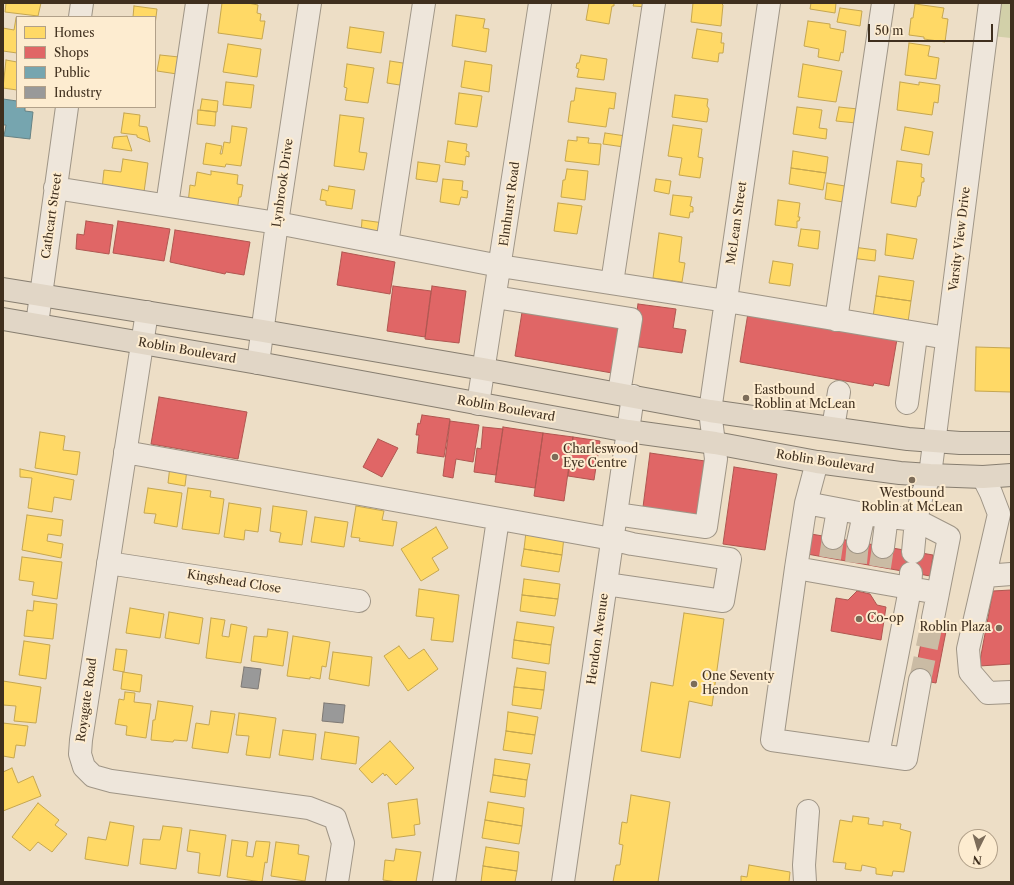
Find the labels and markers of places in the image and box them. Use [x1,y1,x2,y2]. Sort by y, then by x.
place label: Eastbound Roblin at McLean [754,384,856,412]
marker: Eastbound Roblin at McLean [741,393,751,403]
place label: Charleswood Eye Centre [563,443,638,471]
marker: Charleswood Eye Centre [550,452,560,462]
marker: Westbound Roblin at McLean [907,475,917,485]
place label: Westbound Roblin at McLean [861,487,963,515]
place label: Co-op [867,612,904,626]
marker: Co-op [854,614,864,624]
place label: Roblin Plaza [919,621,991,635]
marker: Roblin Plaza [994,623,1004,633]
place label: One Seventy Hendon [702,670,774,698]
marker: One Seventy Hendon [689,679,699,689]

